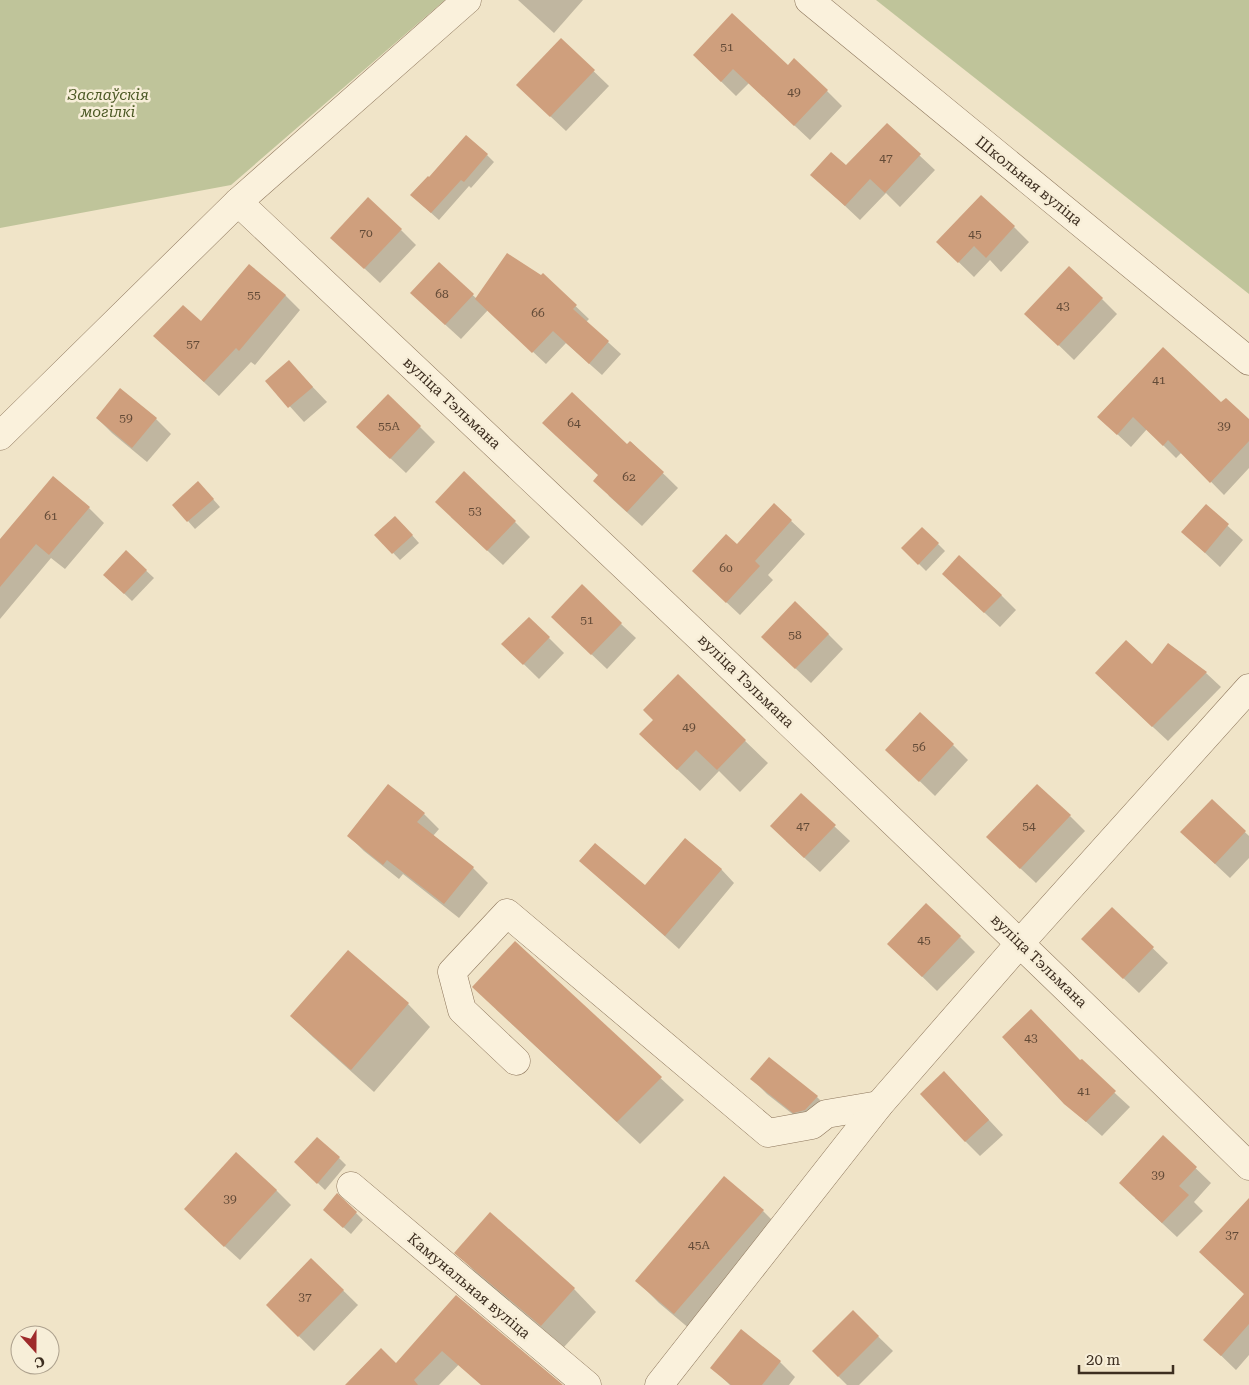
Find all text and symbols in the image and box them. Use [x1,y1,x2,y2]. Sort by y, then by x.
house number: 51 [720,40,734,54]
house number: 49 [787,85,801,99]
park label: Заслаўскія могілкі [67,86,149,121]
street label: Школьная вуліца [972,132,1086,230]
house number: 47 [879,151,893,165]
house number: 70 [359,226,373,240]
house number: 45 [968,227,982,241]
house number: 68 [435,287,449,301]
house number: 55 [247,288,261,302]
house number: 43 [1056,299,1070,313]
house number: 66 [531,306,545,320]
house number: 57 [186,337,200,351]
street label: вуліца Тэльмана [400,353,504,453]
house number: 41 [1152,373,1166,387]
house number: 59 [119,411,133,425]
house number: 64 [567,416,581,430]
house number: 55А [378,419,401,433]
house number: 39 [1217,419,1231,433]
house number: 62 [622,470,636,484]
house number: 53 [468,504,482,518]
house number: 61 [44,509,58,523]
house number: 60 [719,561,733,575]
house number: 51 [580,613,594,627]
house number: 58 [788,628,802,642]
street label: вуліца Тэльмана [694,631,798,731]
house number: 49 [682,720,696,734]
house number: 56 [912,740,926,754]
house number: 47 [796,819,810,833]
house number: 54 [1022,819,1036,833]
street label: вуліца Тэльмана [987,911,1091,1011]
house number: 45 [917,933,931,947]
house number: 43 [1024,1031,1038,1045]
house number: 41 [1077,1084,1091,1098]
house number: 39 [1151,1168,1165,1182]
house number: 39 [223,1192,237,1206]
house number: 37 [1225,1228,1239,1242]
street label: Камунальная вуліца [404,1229,534,1343]
house number: 45А [688,1238,711,1252]
house number: 37 [298,1290,312,1304]
north arrow [10,1325,60,1375]
scale bar [1079,1342,1173,1374]
text: 20 m [1086,1351,1121,1369]
text: С [32,1353,47,1371]

